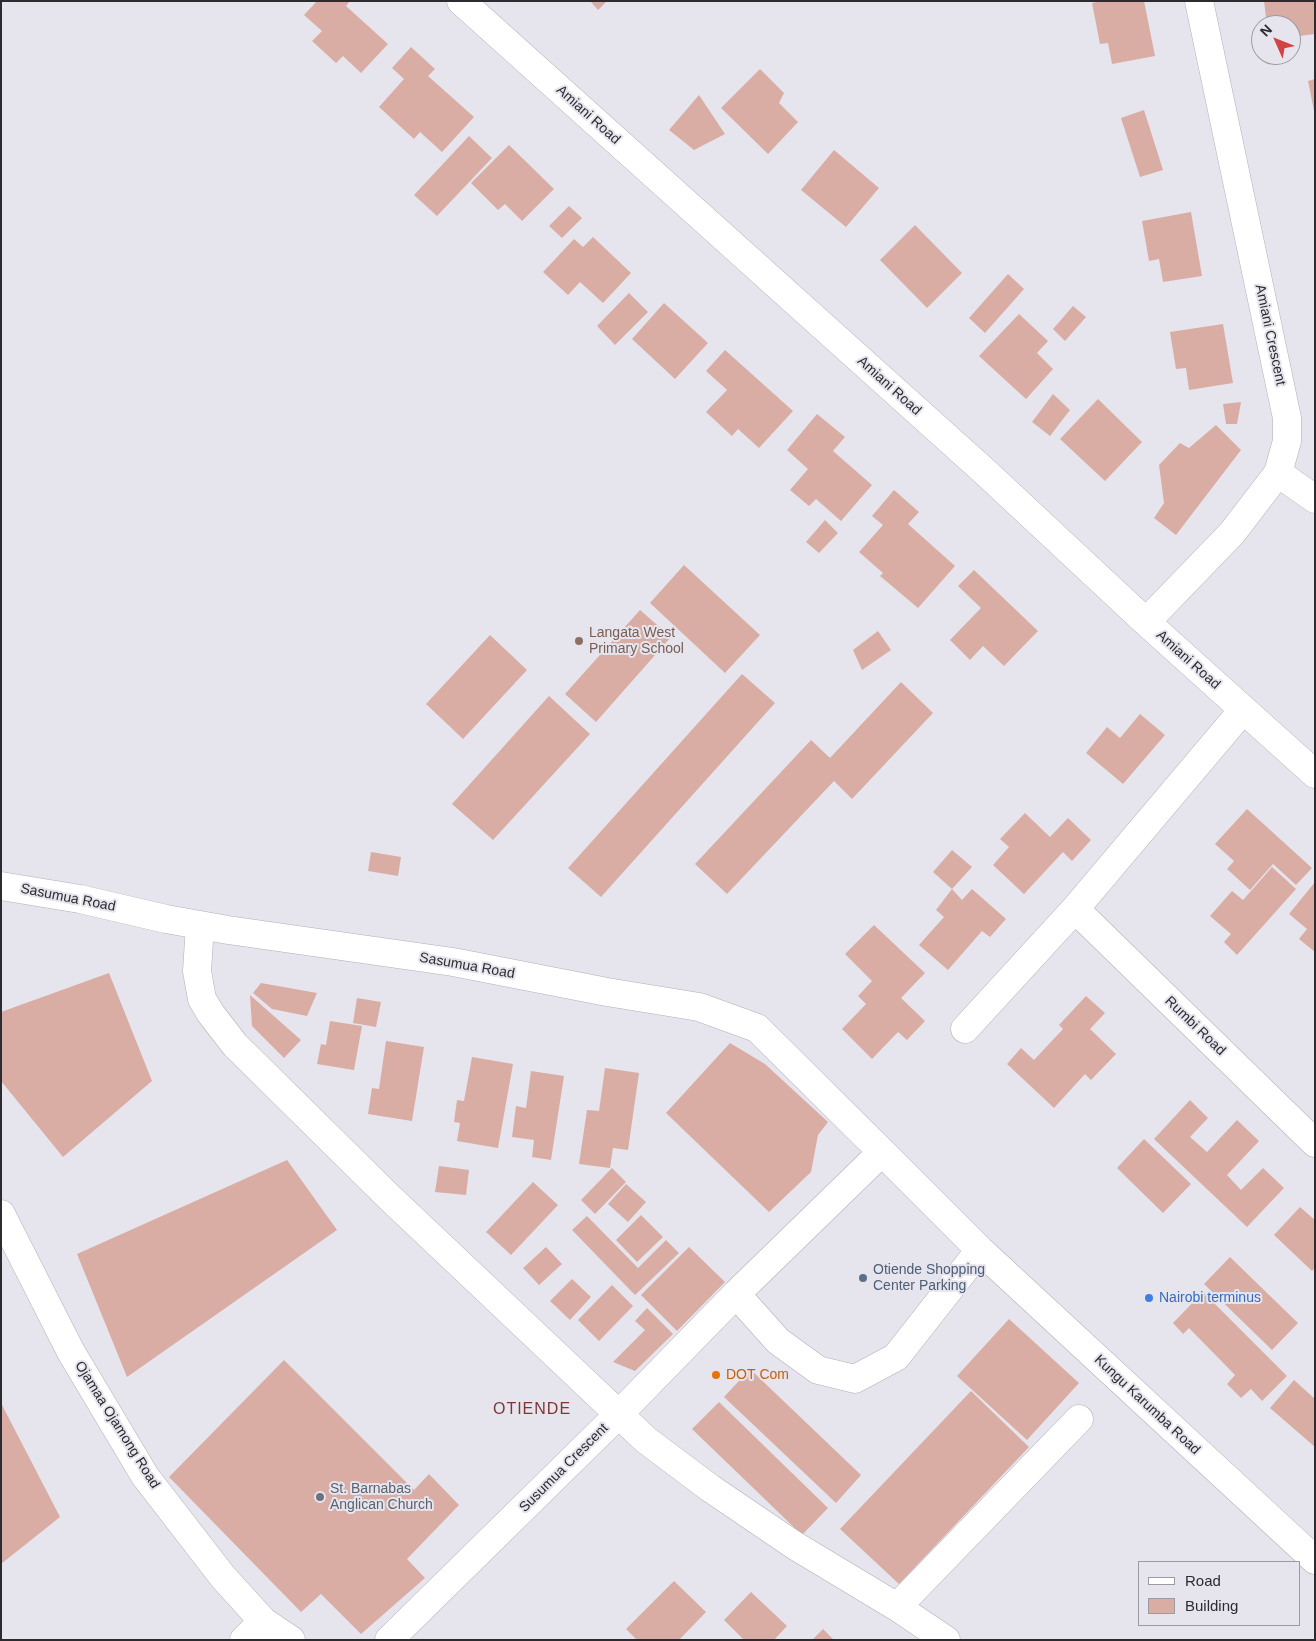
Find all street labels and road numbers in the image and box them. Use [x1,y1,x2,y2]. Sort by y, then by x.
street label: Amiani Road [553,82,623,148]
street label: Amiani Crescent [1251,283,1289,387]
street label: Amiani Road [854,353,924,419]
street label: Amiani Road [1153,627,1223,693]
street label: Sasumua Road [19,881,117,915]
street label: Sasumua Road [418,949,516,983]
street label: Rumbi Road [1161,993,1229,1059]
street label: Kungu Karumba Road [1091,1352,1203,1458]
street label: Ojamaa Ojamong Road [71,1358,163,1492]
street label: Susumua Crescent [516,1420,612,1516]

